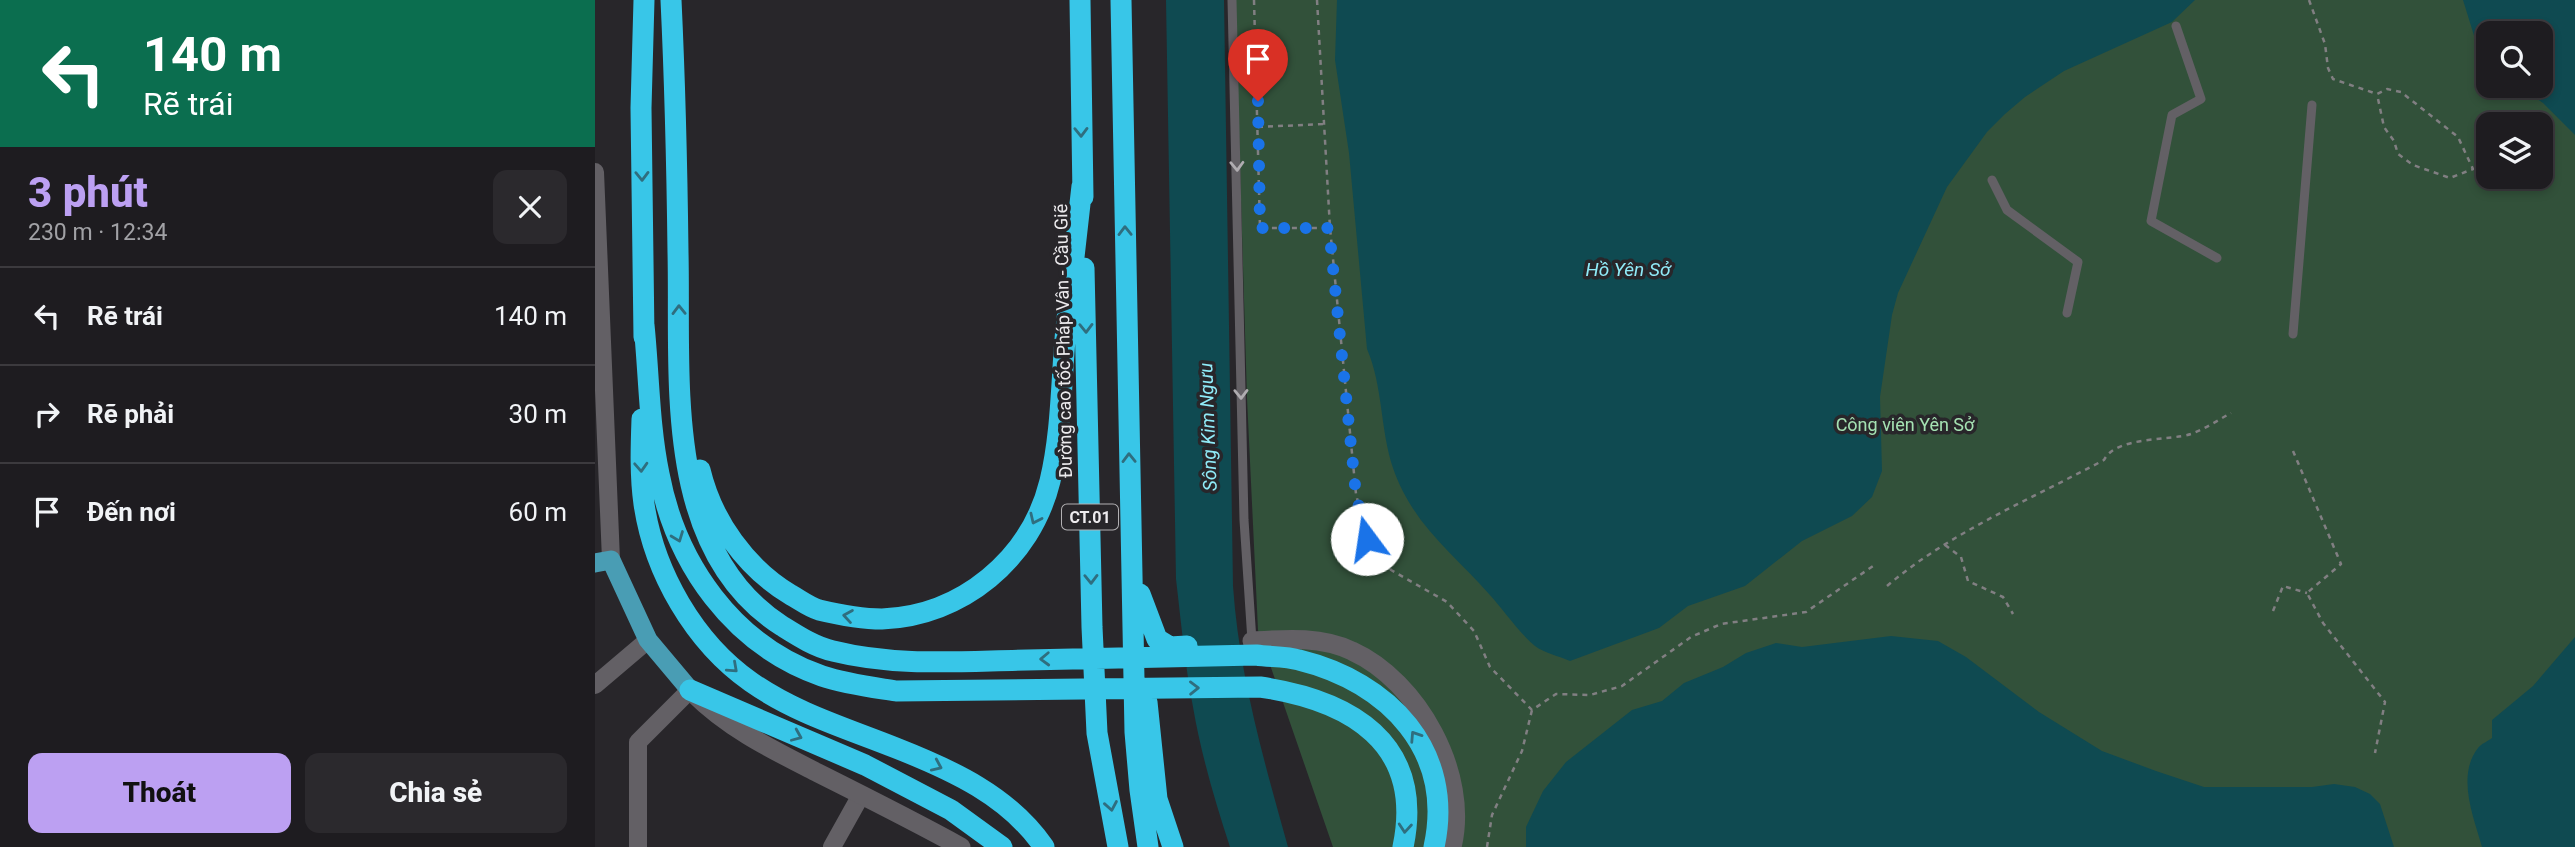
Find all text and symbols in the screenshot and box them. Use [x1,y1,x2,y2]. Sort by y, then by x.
map controls [2476,21,2553,189]
button: search [2476,21,2553,98]
text: 140 m [143,26,282,83]
icon: left [28,28,119,119]
pin [1228,29,1288,101]
icon: arrive [1239,40,1277,78]
text: Rẽ trái [143,85,234,123]
button: layers [2476,112,2553,189]
one-way arrow [1073,127,1089,138]
one-way arrow [1229,161,1245,172]
text: 3 phút [28,168,148,217]
button: close [493,170,567,244]
one-way arrow [634,171,650,182]
street label: Đường cao tốc Pháp Vân - Cầu Giẽ [1050,204,1076,478]
text: 230 m · 12:34 [28,219,167,246]
one-way arrow [1117,225,1133,235]
water label: Hồ Yên Sở [1586,258,1672,281]
icon: left [28,297,66,335]
text: Rẽ trái [87,301,163,331]
text: 140 m [494,301,567,331]
one-way arrow [672,305,687,316]
one-way arrow [1078,322,1093,333]
water label: Sông Kim Ngưu [1194,362,1222,492]
one-way arrow [1233,389,1249,399]
icon: right [28,395,66,433]
text: Rẽ phải [87,399,174,429]
text: 30 m [509,399,567,429]
park label: Công viên Yên Sở [1836,414,1975,435]
one-way arrow [1122,452,1137,463]
one-way arrow [634,462,649,473]
icon: arrive [28,493,66,531]
text: Đến nơi [87,497,176,527]
text: 60 m [509,497,567,527]
position arrow [1330,502,1404,576]
road number: CT.01 [1062,504,1118,530]
one-way arrow [1029,512,1043,524]
one-way arrow [670,530,684,542]
one-way arrow [1083,575,1099,585]
one-way arrow [842,608,854,623]
one-way arrow [1039,652,1050,667]
one-way arrow [725,659,738,672]
one-way arrow [1189,681,1200,696]
one-way arrow [790,728,802,742]
one-way arrow [1410,730,1423,743]
button: Thoát [28,753,291,833]
button: Chia sẻ [305,753,567,833]
one-way arrow [930,758,942,772]
one-way arrow [1103,800,1118,811]
one-way arrow [1398,823,1413,834]

